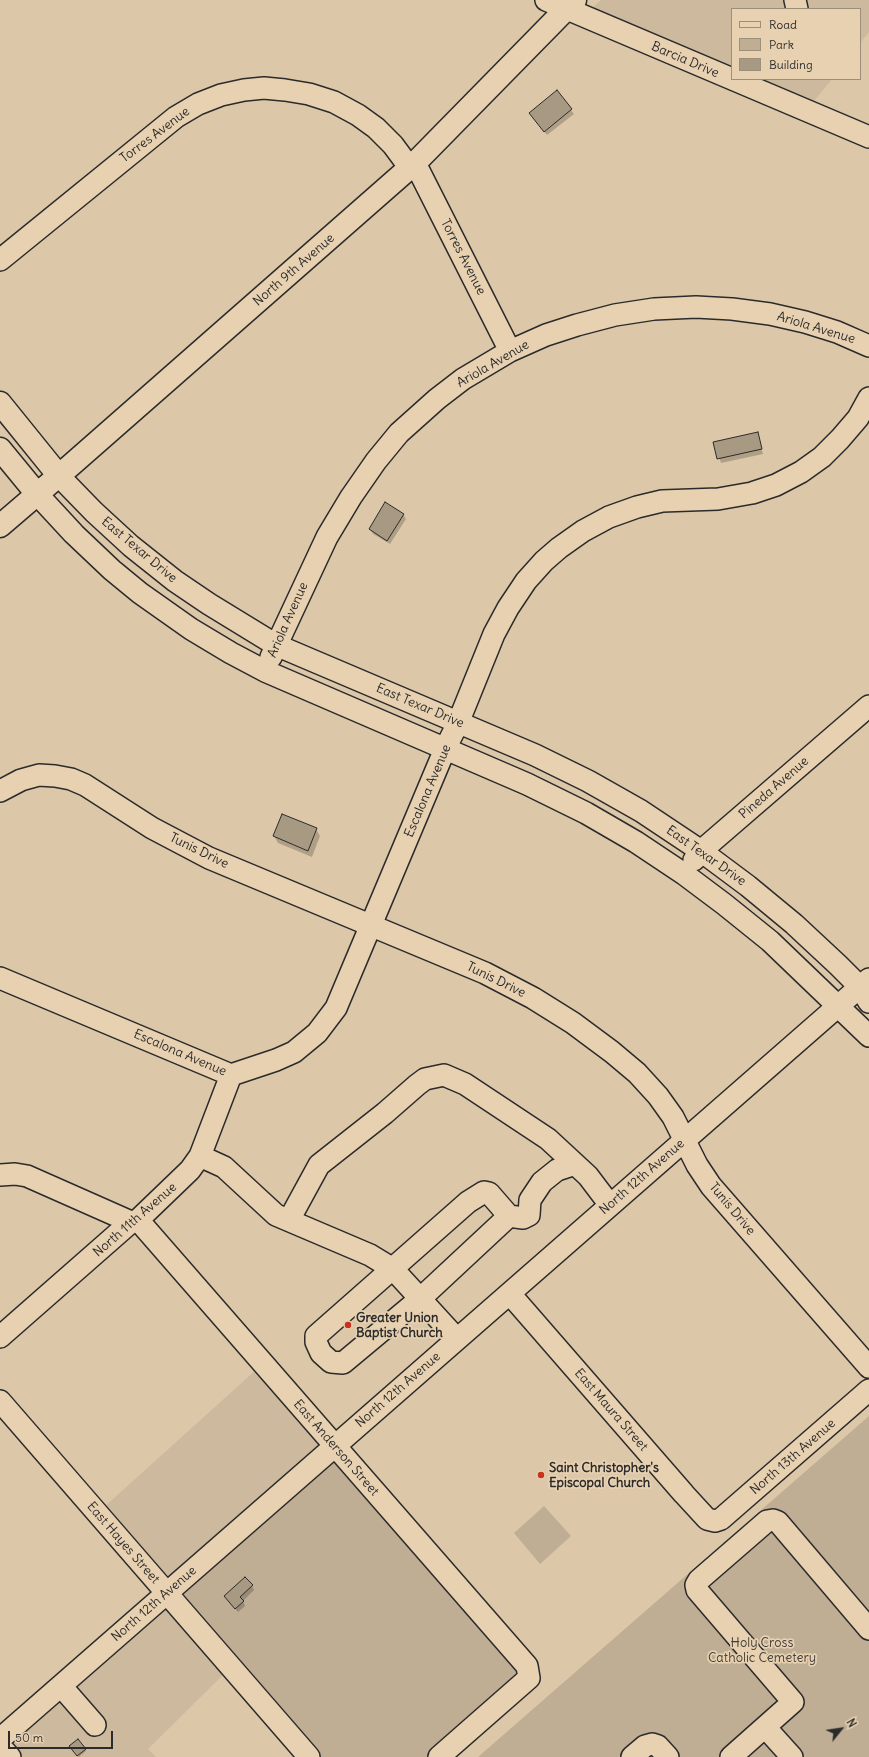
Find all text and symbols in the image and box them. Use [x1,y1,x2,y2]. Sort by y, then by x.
legend [731,8,861,80]
text: Road [769,17,797,32]
text: Park [769,37,794,52]
street label: Barcia Drive [649,39,721,81]
text: Building [769,57,813,72]
street label: Torres Avenue [117,104,193,166]
street label: Torres Avenue [437,216,489,298]
street label: North 9th Avenue [250,230,338,310]
street label: Ariola Avenue [775,309,857,347]
street label: Ariola Avenue [454,337,532,391]
street label: East Texar Drive [98,514,180,586]
street label: Ariola Avenue [264,580,312,660]
street label: East Texar Drive [374,680,466,732]
street label: Escalona Avenue [401,742,455,840]
street label: Pineda Avenue [736,754,812,822]
street label: East Texar Drive [663,823,749,889]
street label: Tunis Drive [167,830,231,872]
street label: Tunis Drive [464,959,528,1001]
street label: Escalona Avenue [131,1026,229,1080]
street label: North 12th Avenue [596,1136,688,1218]
street label: North 11th Avenue [90,1180,180,1260]
street label: Tunis Drive [706,1180,758,1238]
place label: Greater Union Baptist Church [356,1310,443,1341]
marker: Greater Union Baptist Church [343,1320,353,1330]
street label: North 12th Avenue [352,1349,444,1431]
street label: East Maura Street [571,1366,651,1454]
street label: East Anderson Street [290,1397,382,1499]
street label: North 13th Avenue [747,1416,839,1498]
place label: Saint Christopher's Episcopal Church [549,1460,659,1491]
marker: Saint Christopher's Episcopal Church [536,1470,546,1480]
street label: East Hayes Street [83,1499,163,1587]
street label: North 12th Avenue [108,1563,200,1645]
park label: Holy Cross Catholic Cemetery [708,1635,816,1666]
north arrow [821,1709,861,1749]
text: N [843,1716,859,1730]
scale bar [10,1723,115,1749]
text: 50 m [15,1730,43,1745]

